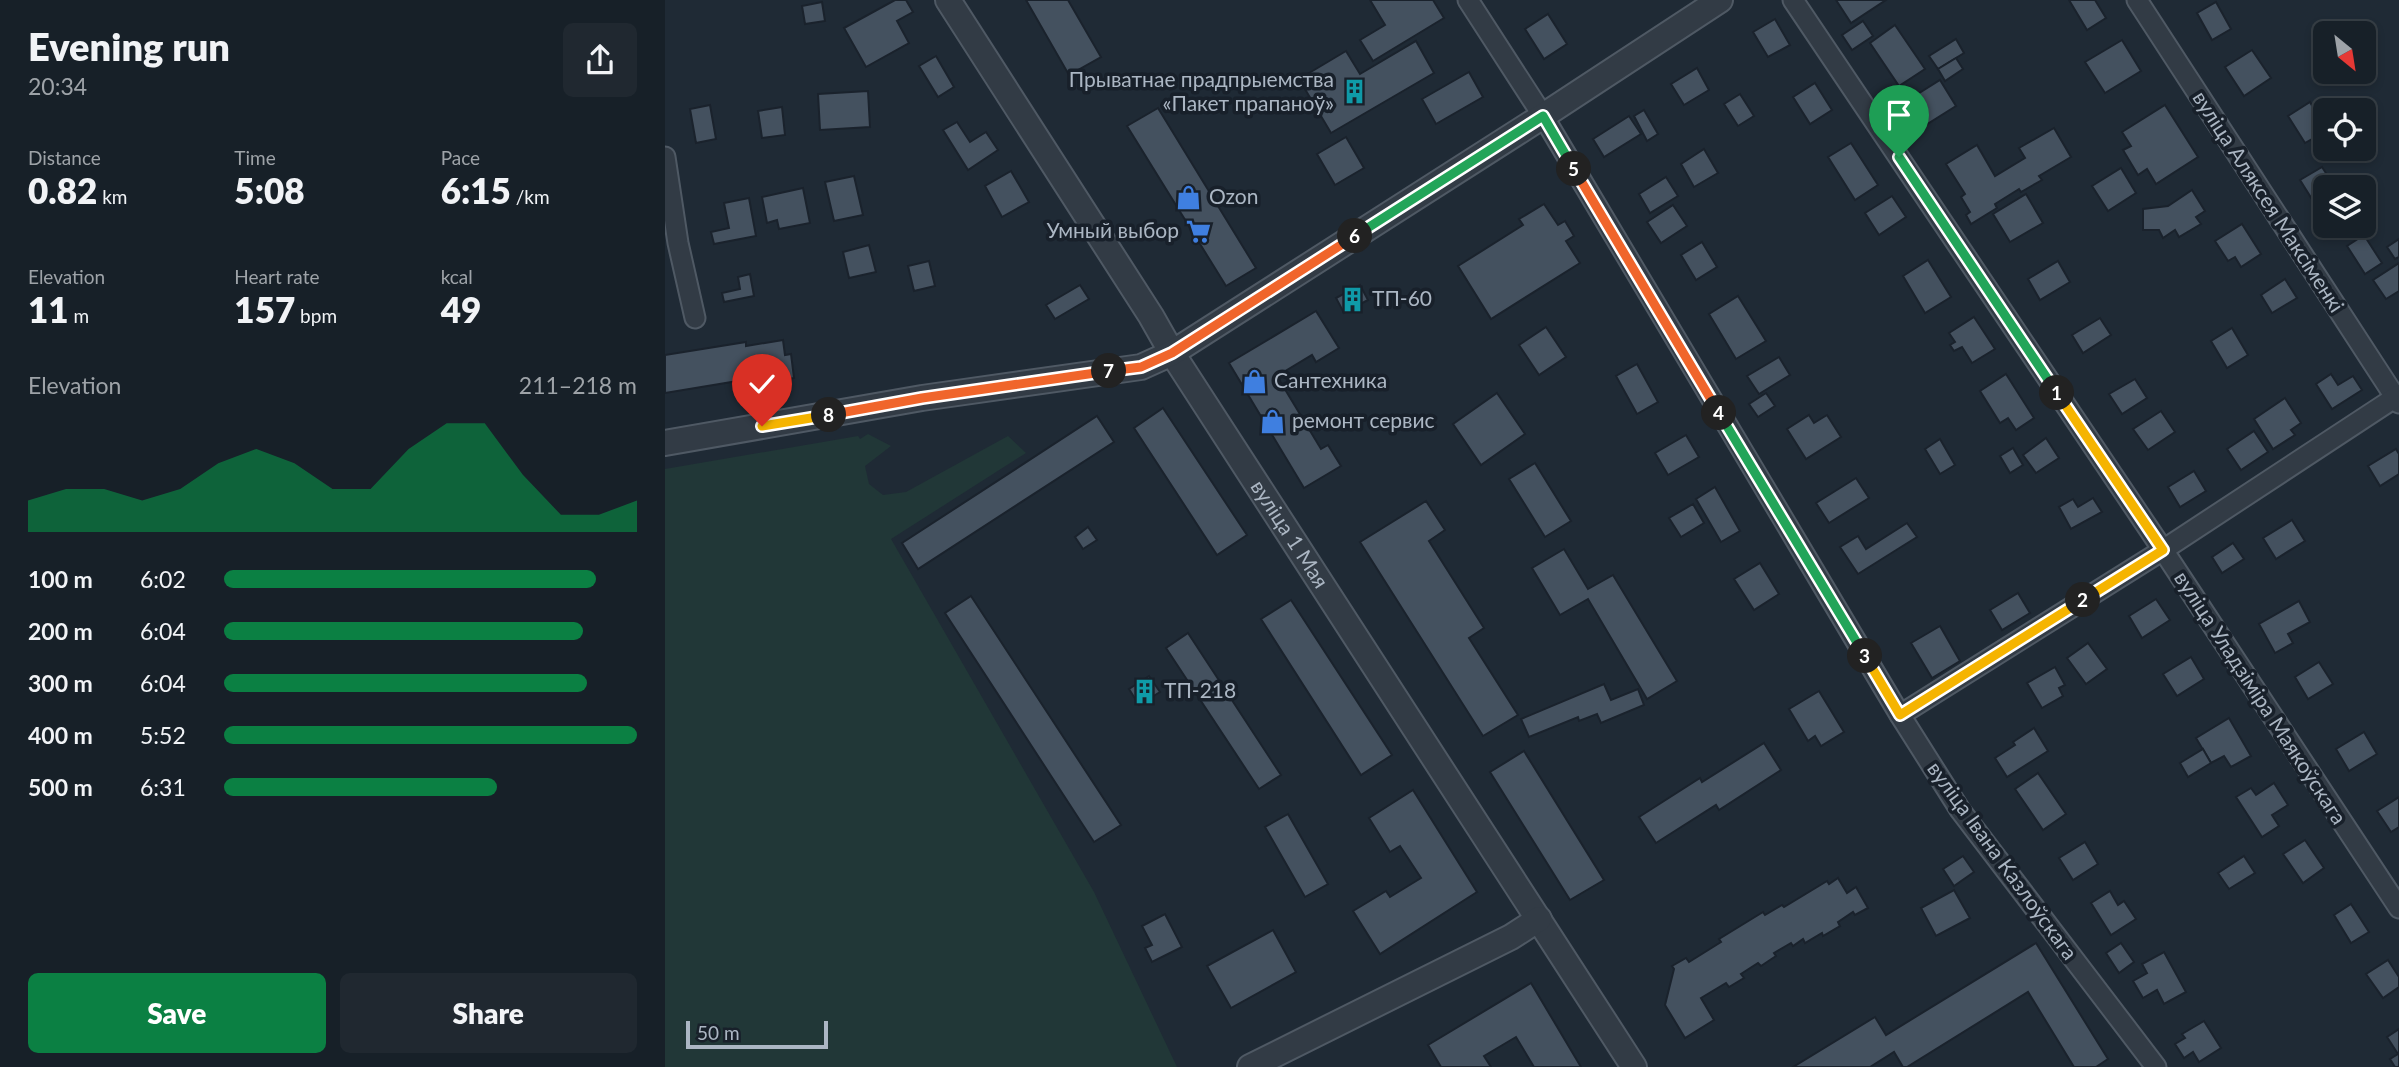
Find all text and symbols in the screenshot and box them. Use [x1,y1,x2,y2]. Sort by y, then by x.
north arrow [2313,21,2377,84]
map controls [2313,21,2376,238]
text: Evening run [28,23,230,69]
button: share [563,23,637,97]
place label: Прыватнае прадпрыемства «Пакет прапаноў» [1069,66,1334,115]
text: 20:34 [28,72,87,100]
building icon: Прыватнае прадпрыемства «Пакет прапаноў» [1340,78,1368,106]
pin [1869,85,1929,157]
street label: вуліца Аляксея Максіменкі [2188,86,2350,316]
icon: arrive [1880,96,1918,134]
button: locate [2313,98,2376,161]
text: Distance [28,146,101,169]
text: Time [234,146,276,169]
text: Pace [441,146,480,169]
pin: 5 [1557,152,1591,186]
text: 5 [1568,157,1579,180]
text: 0.82 [28,169,97,211]
text: 5:08 [234,169,305,211]
text: 6:15 [441,169,511,211]
button: layers [2313,175,2376,238]
shop icon: Ozon [1175,183,1203,211]
place label: Ozon [1209,183,1259,208]
text: km [97,185,127,208]
text: /km [511,185,550,208]
place label: Умный выбор [1047,217,1179,242]
supermarket icon: Умный выбор [1185,217,1213,245]
pin: 6 [1337,218,1373,254]
text: 6 [1349,224,1360,247]
text: Elevation [28,265,105,288]
text: Heart rate [234,265,320,288]
text: kcal [441,265,473,288]
building icon: ТП-60 [1338,285,1366,313]
place label: ТП-60 [1372,285,1432,310]
text: 11 [28,288,69,330]
text: 157 [234,288,295,330]
text: 49 [441,288,481,330]
text: m [69,304,89,327]
text: bpm [295,304,337,327]
pin [732,354,792,426]
pin: 7 [1091,354,1127,388]
text: 7 [1103,359,1114,382]
icon: check [743,365,781,403]
shop icon: Сантехника [1240,367,1268,395]
place label: Сантехника [1274,367,1387,392]
text: Elevation [28,371,121,399]
text: 211–218 m [519,371,637,399]
pin: 1 [2039,376,2075,410]
text: 1 [2051,381,2062,404]
pin: 4 [1701,396,1737,430]
pin: 8 [811,398,847,432]
text: 4 [1713,401,1724,424]
text: 8 [823,403,834,426]
shop icon: ремонт сервис [1258,407,1286,435]
place label: ремонт сервис [1292,407,1435,432]
street label: вуліца 1 Мая [1246,475,1335,592]
text: 100 m [28,565,93,593]
text: 6:02 [140,565,186,593]
street label: вуліца Уладзіміра Маякоўскага [2170,566,2353,828]
pin: 2 [2065,582,2101,618]
text: 2 [2077,588,2088,611]
text: 200 m [28,617,93,645]
text: 6:04 [140,617,186,645]
pin: 3 [1847,638,1883,674]
text: 3 [1859,644,1870,667]
text: 300 m [28,669,93,697]
text: 6:04 [140,669,186,697]
building icon: ТП-218 [1130,677,1158,705]
place label: ТП-218 [1164,677,1236,702]
text: 400 m [28,721,93,749]
text: 5:52 [140,721,186,749]
street label: вуліца Івана Казлоўскага [1923,756,2083,964]
text: 500 m [28,773,93,801]
text: 6:31 [140,773,186,801]
button: Save [28,973,326,1053]
button: Share [340,973,637,1053]
scale bar [686,1018,828,1050]
text: 50 m [697,1021,740,1044]

